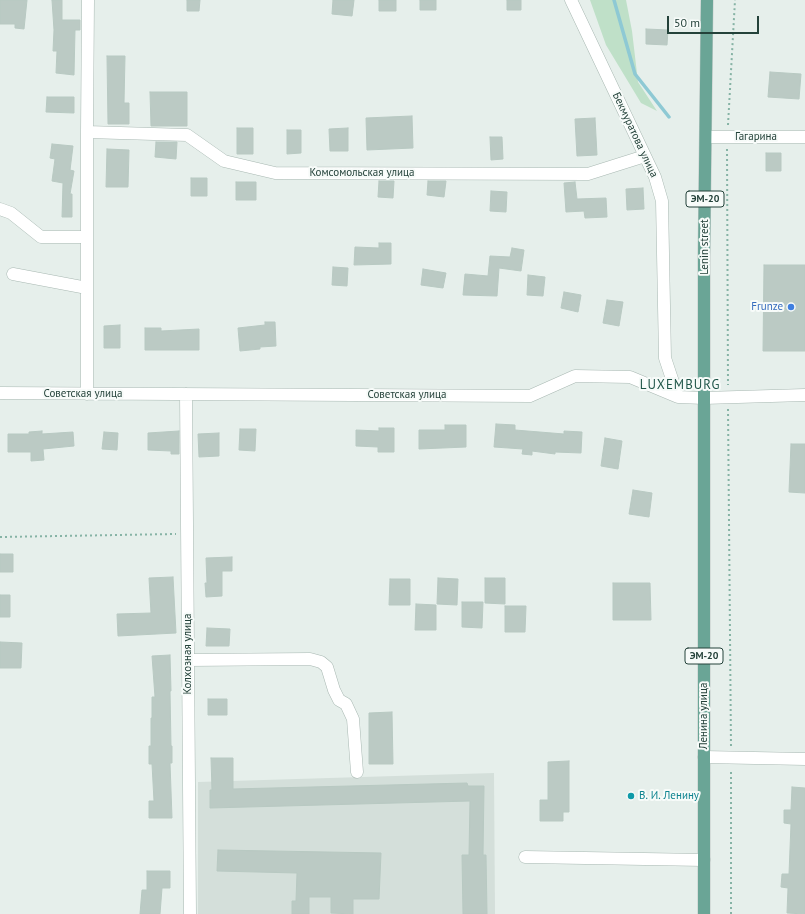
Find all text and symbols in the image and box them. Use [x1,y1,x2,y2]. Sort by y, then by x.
scale bar [669,8,761,34]
text: 50 m [674,15,700,30]
street label: Бекмуратова улица [609,90,661,180]
street label: Гагарина [735,130,777,144]
street label: Комсомольская улица [310,166,414,180]
road number: ЭМ-20 [686,191,724,207]
street label: Lenin street [698,219,712,275]
place label: Frunze [751,300,783,314]
marker: Frunze [786,302,796,312]
district label: LUXEMBURG [640,377,720,393]
street label: Советская улица [44,387,122,401]
street label: Советская улица [368,388,446,402]
street label: Колхозная улица [181,613,195,695]
road number: ЭМ-20 [685,648,723,664]
street label: Ленина улица [697,683,711,749]
place label: В. И. Ленину [639,789,699,803]
marker: В. И. Ленину [626,791,636,801]

